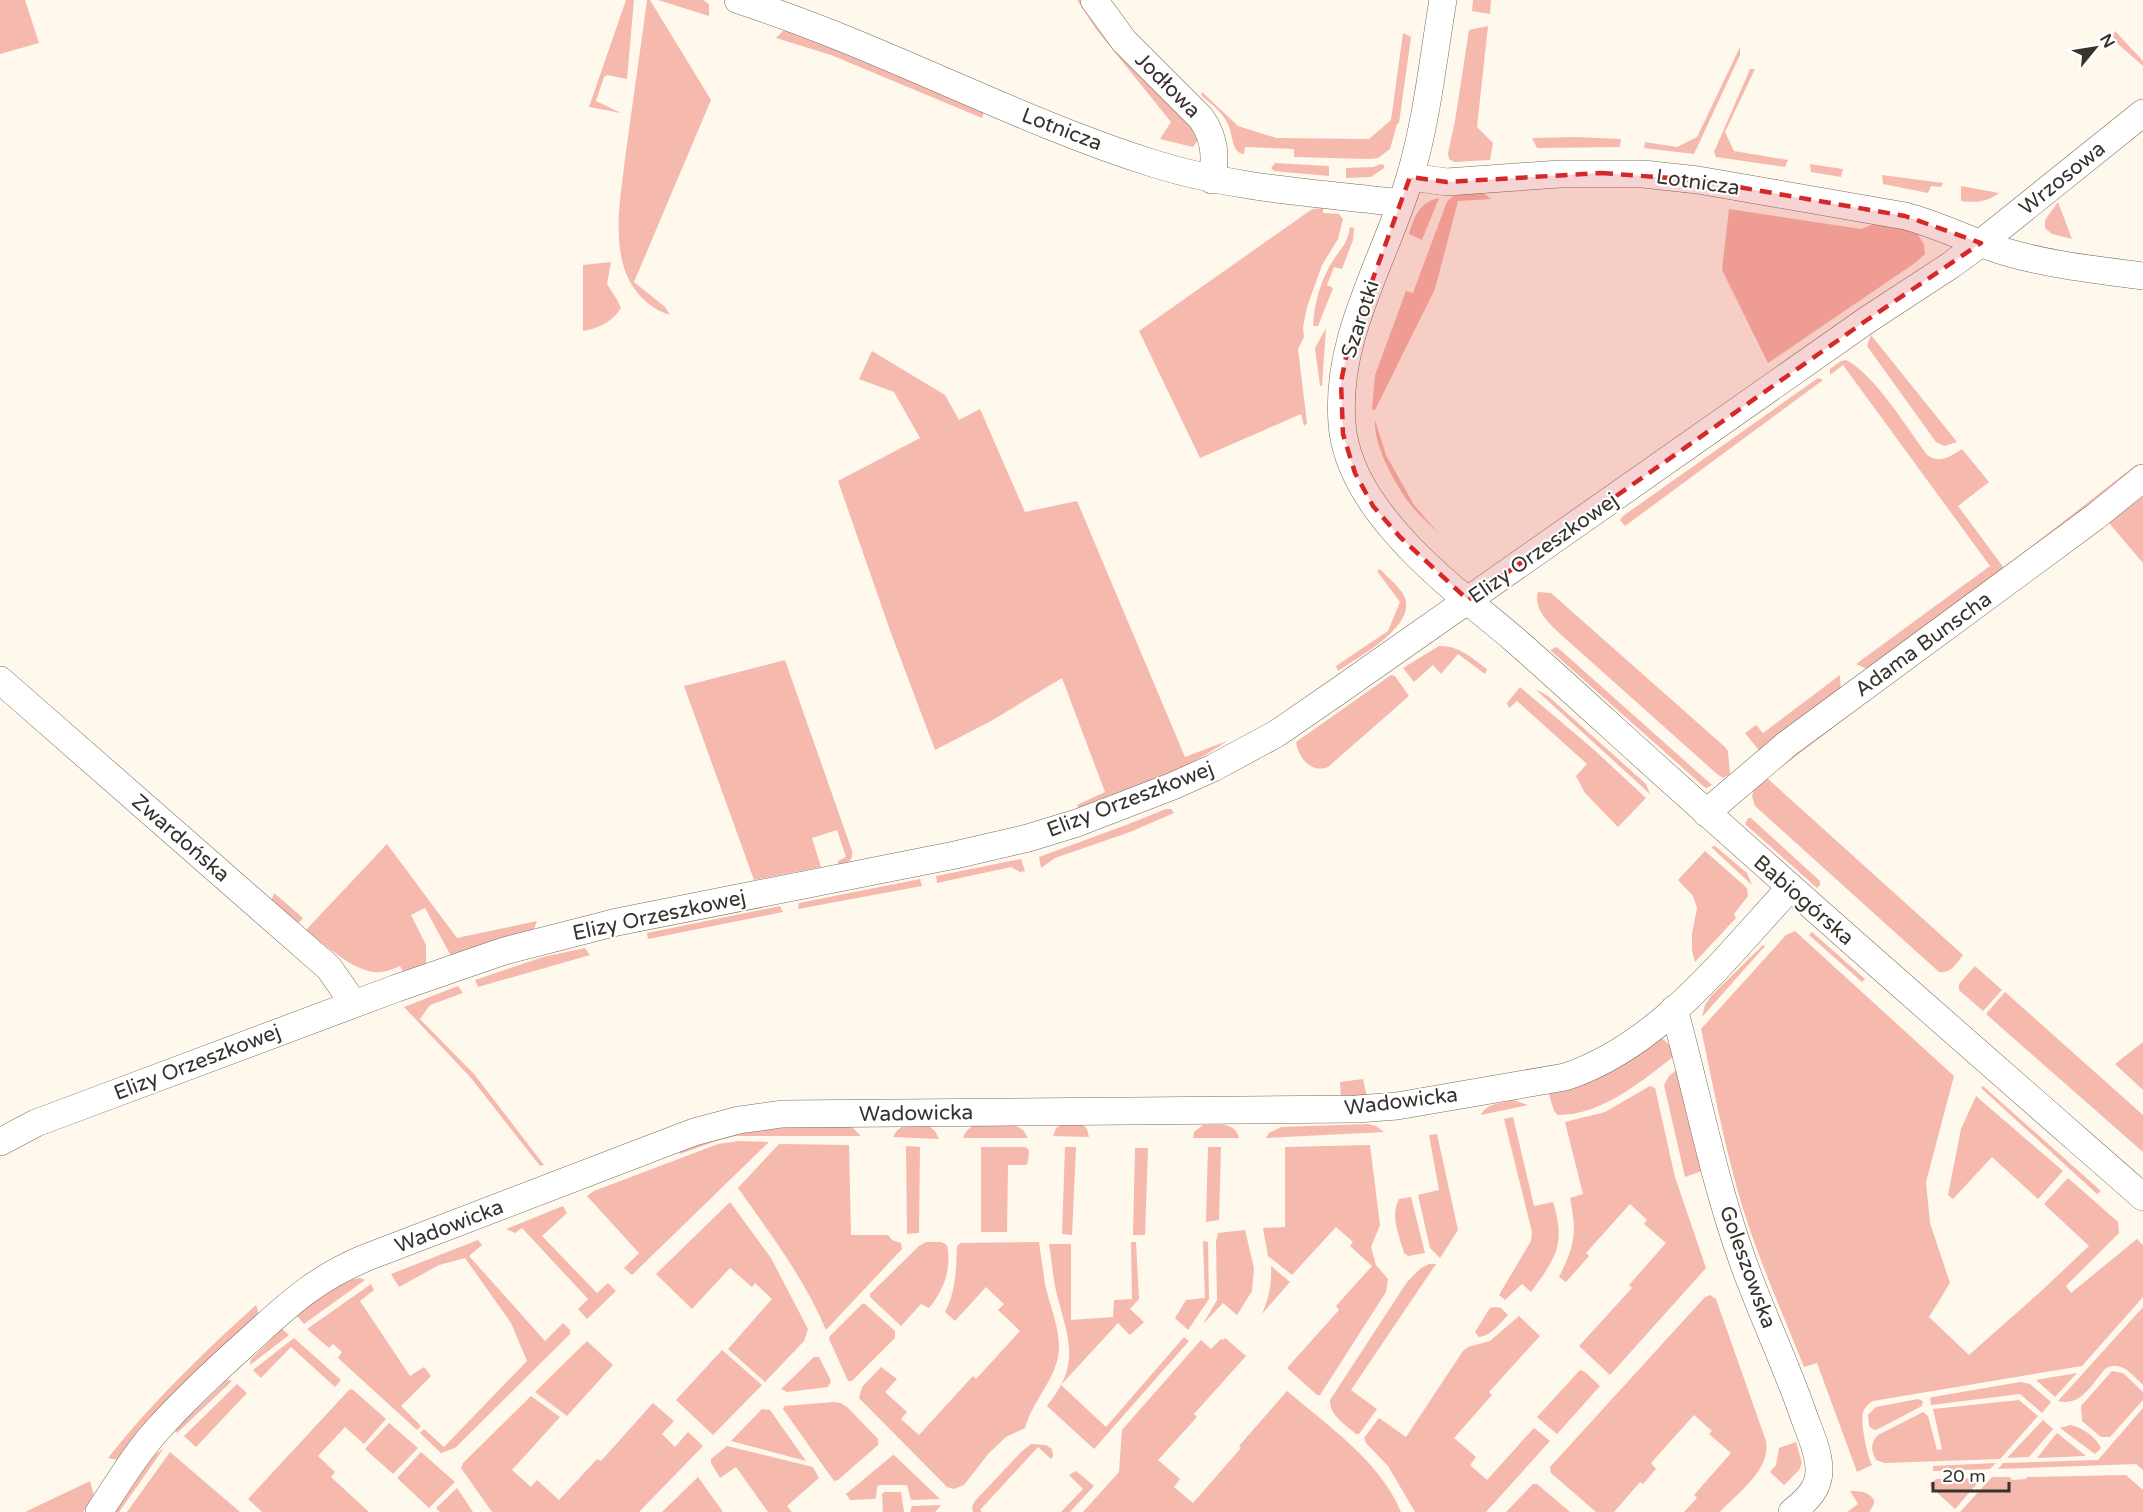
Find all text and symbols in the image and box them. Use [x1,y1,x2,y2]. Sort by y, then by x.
north arrow [2065,18,2125,78]
text: N [2095,30,2119,52]
street label: Jodłowa [1130,47,1206,123]
street label: Lotnicza [1018,103,1106,156]
street label: Wrzosowa [2014,136,2110,221]
street label: Lotnicza [1654,164,1741,201]
street label: Szarotki [1336,277,1385,361]
street label: Elizy Orzeszkowej [1464,488,1623,609]
street label: Adama Bunscha [1850,586,1997,702]
street label: Elizy Orzeszkowej [1043,756,1217,843]
street label: Zwardońska [127,789,235,888]
street label: Babiogórska [1748,850,1859,951]
street label: Elizy Orzeszkowej [570,885,748,946]
street label: Elizy Orzeszkowej [110,1019,284,1106]
street label: Wadowicka [1343,1082,1459,1121]
street label: Wadowicka [859,1100,973,1127]
street label: Wadowicka [391,1194,507,1259]
street label: Goleszowska [1714,1202,1781,1332]
scale bar [1933,1455,2010,1493]
text: 20 m [1942,1465,1986,1487]

